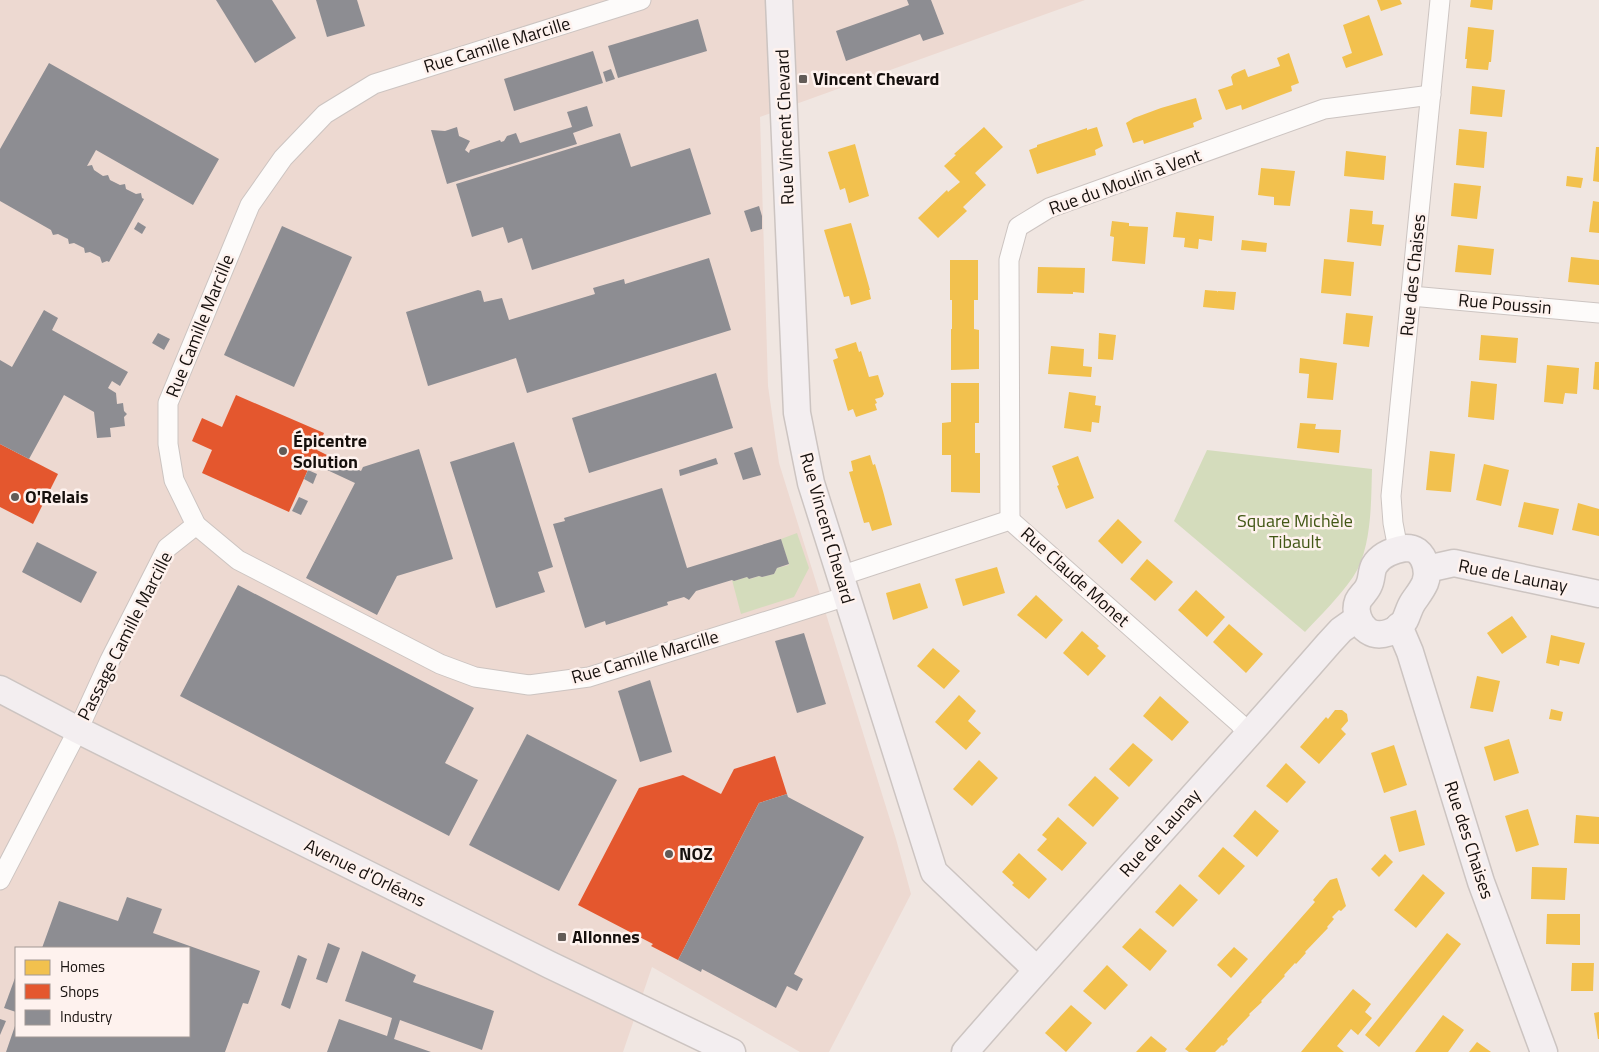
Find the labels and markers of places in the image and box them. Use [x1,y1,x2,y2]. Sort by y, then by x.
place label: Vincent Chevard [813,65,940,92]
marker: Vincent Chevard [797,73,809,85]
place label: Épicentre Solution [293,427,367,475]
marker: Épicentre Solution [277,445,289,457]
place label: O'Relais [25,483,88,510]
marker: O'Relais [9,491,21,503]
place label: NOZ [679,840,713,867]
marker: NOZ [663,848,675,860]
place label: Allonnes [572,923,640,950]
marker: Allonnes [556,931,568,943]

